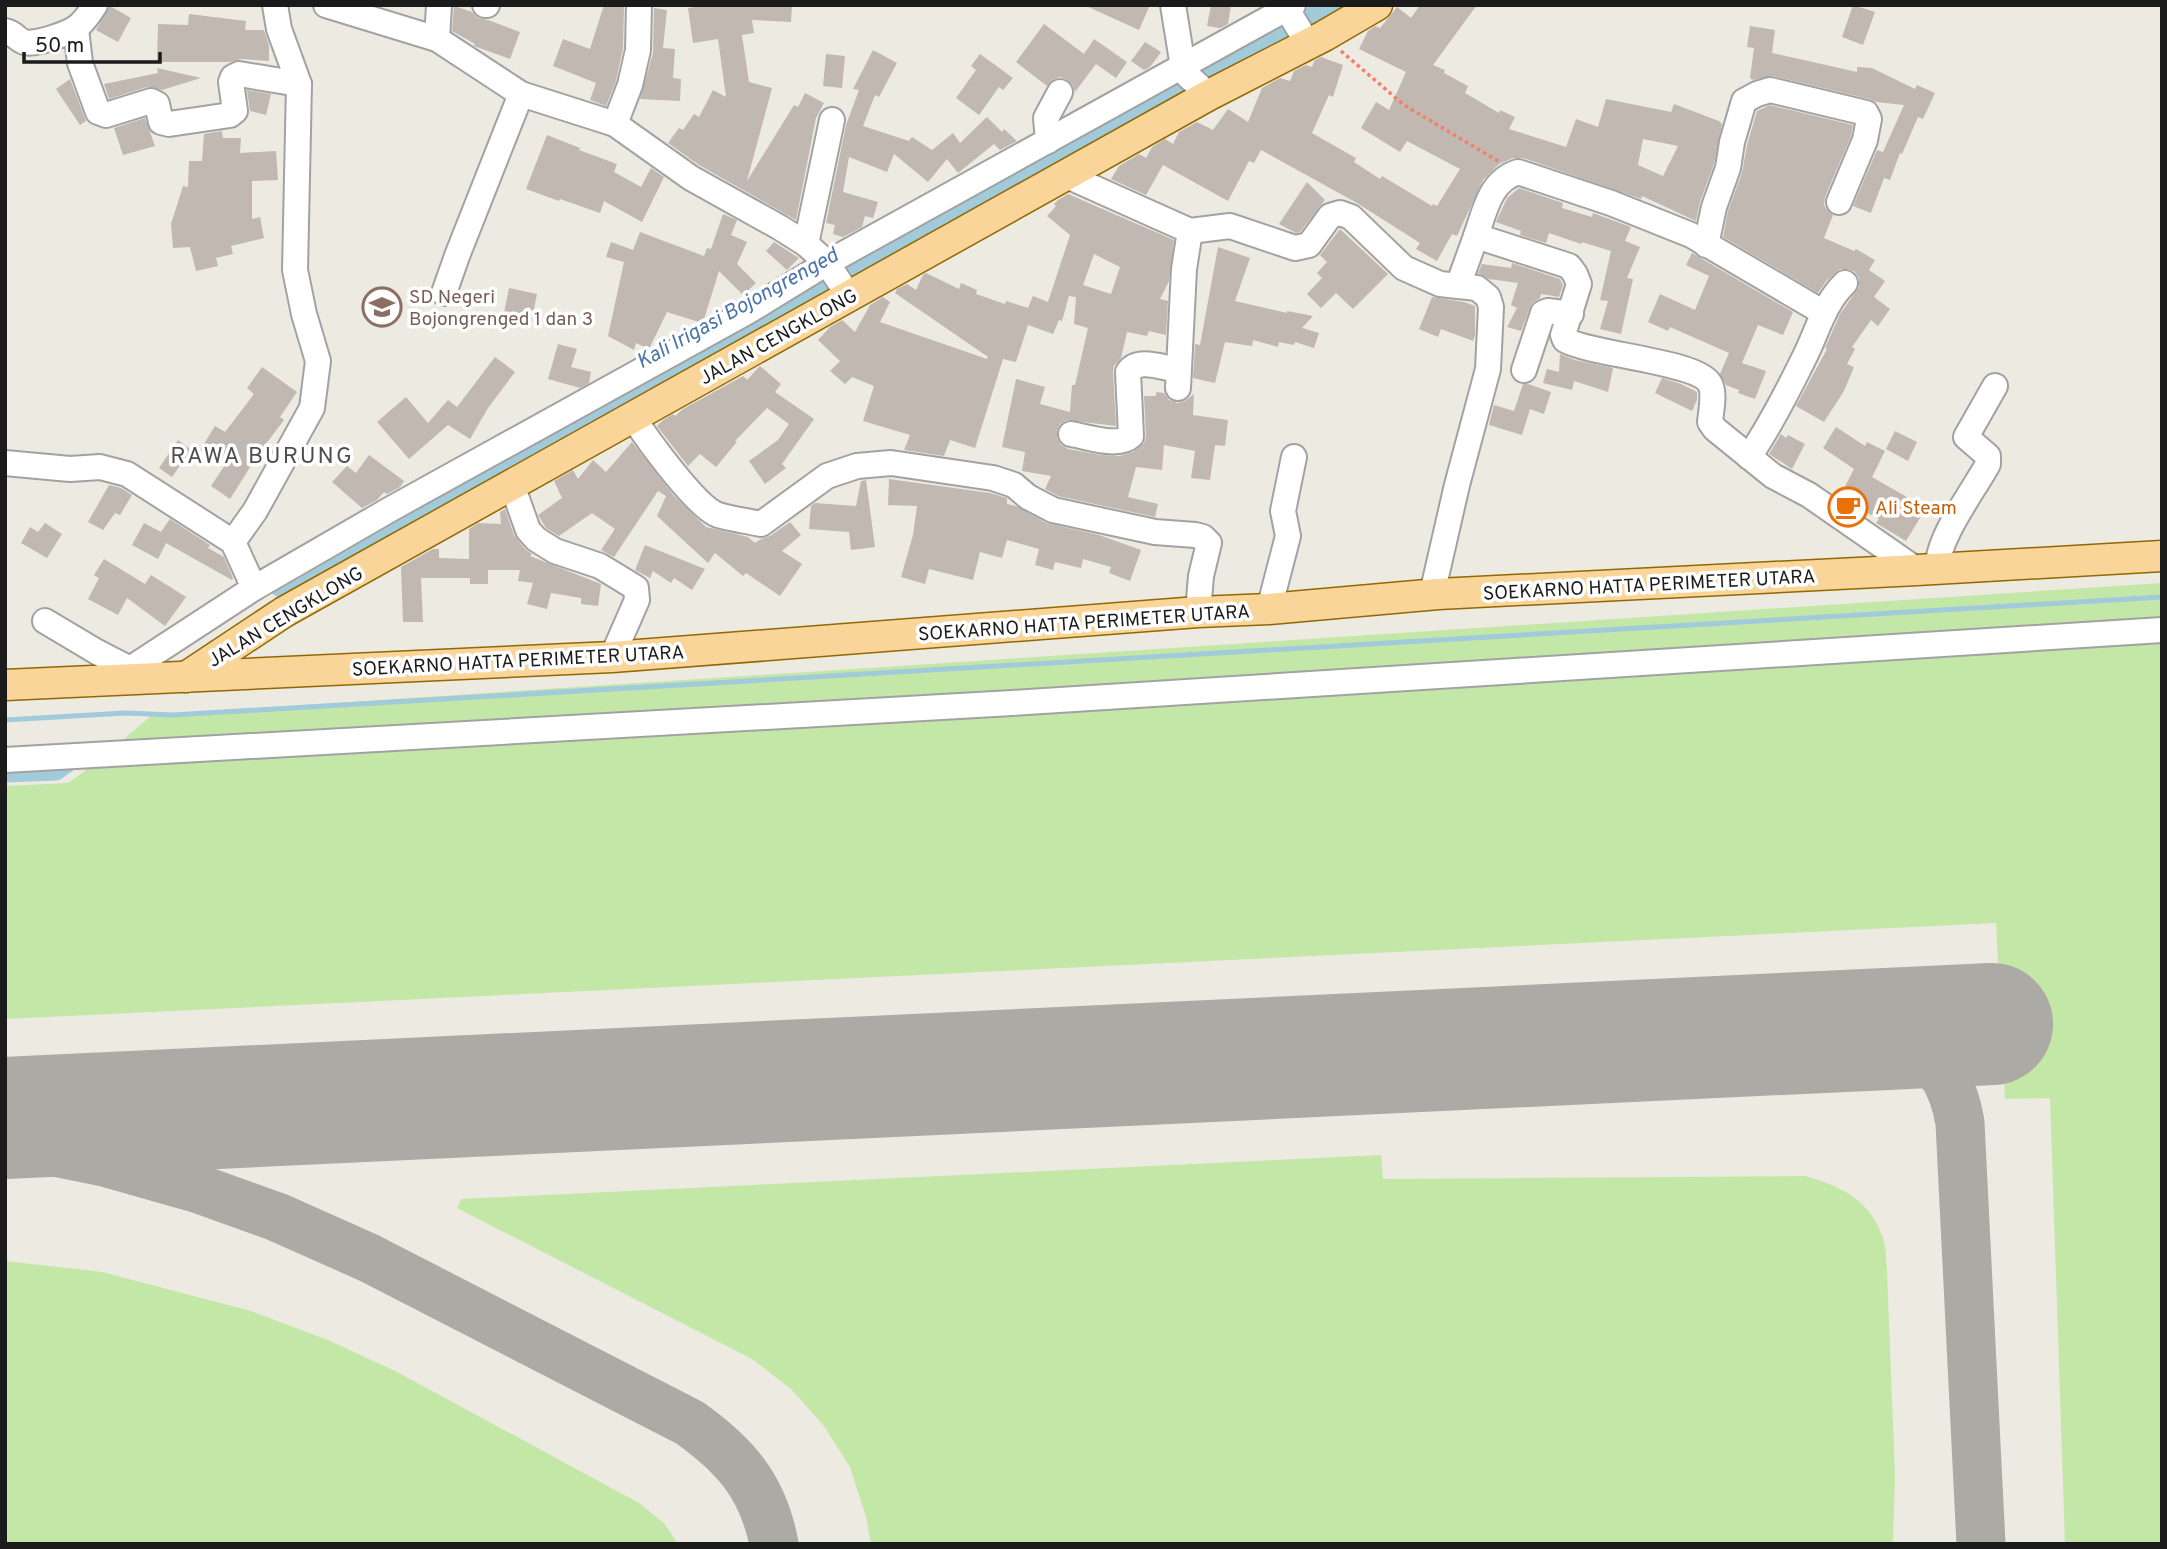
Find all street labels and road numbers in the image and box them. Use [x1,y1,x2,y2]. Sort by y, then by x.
street label: JALAN CENGKLONG [696,284,862,391]
street label: JALAN CENGKLONG [204,562,368,674]
street label: SOEKARNO HATTA PERIMETER UTARA [1482,565,1816,607]
street label: SOEKARNO HATTA PERIMETER UTARA [917,600,1251,648]
street label: SOEKARNO HATTA PERIMETER UTARA [351,641,685,683]

